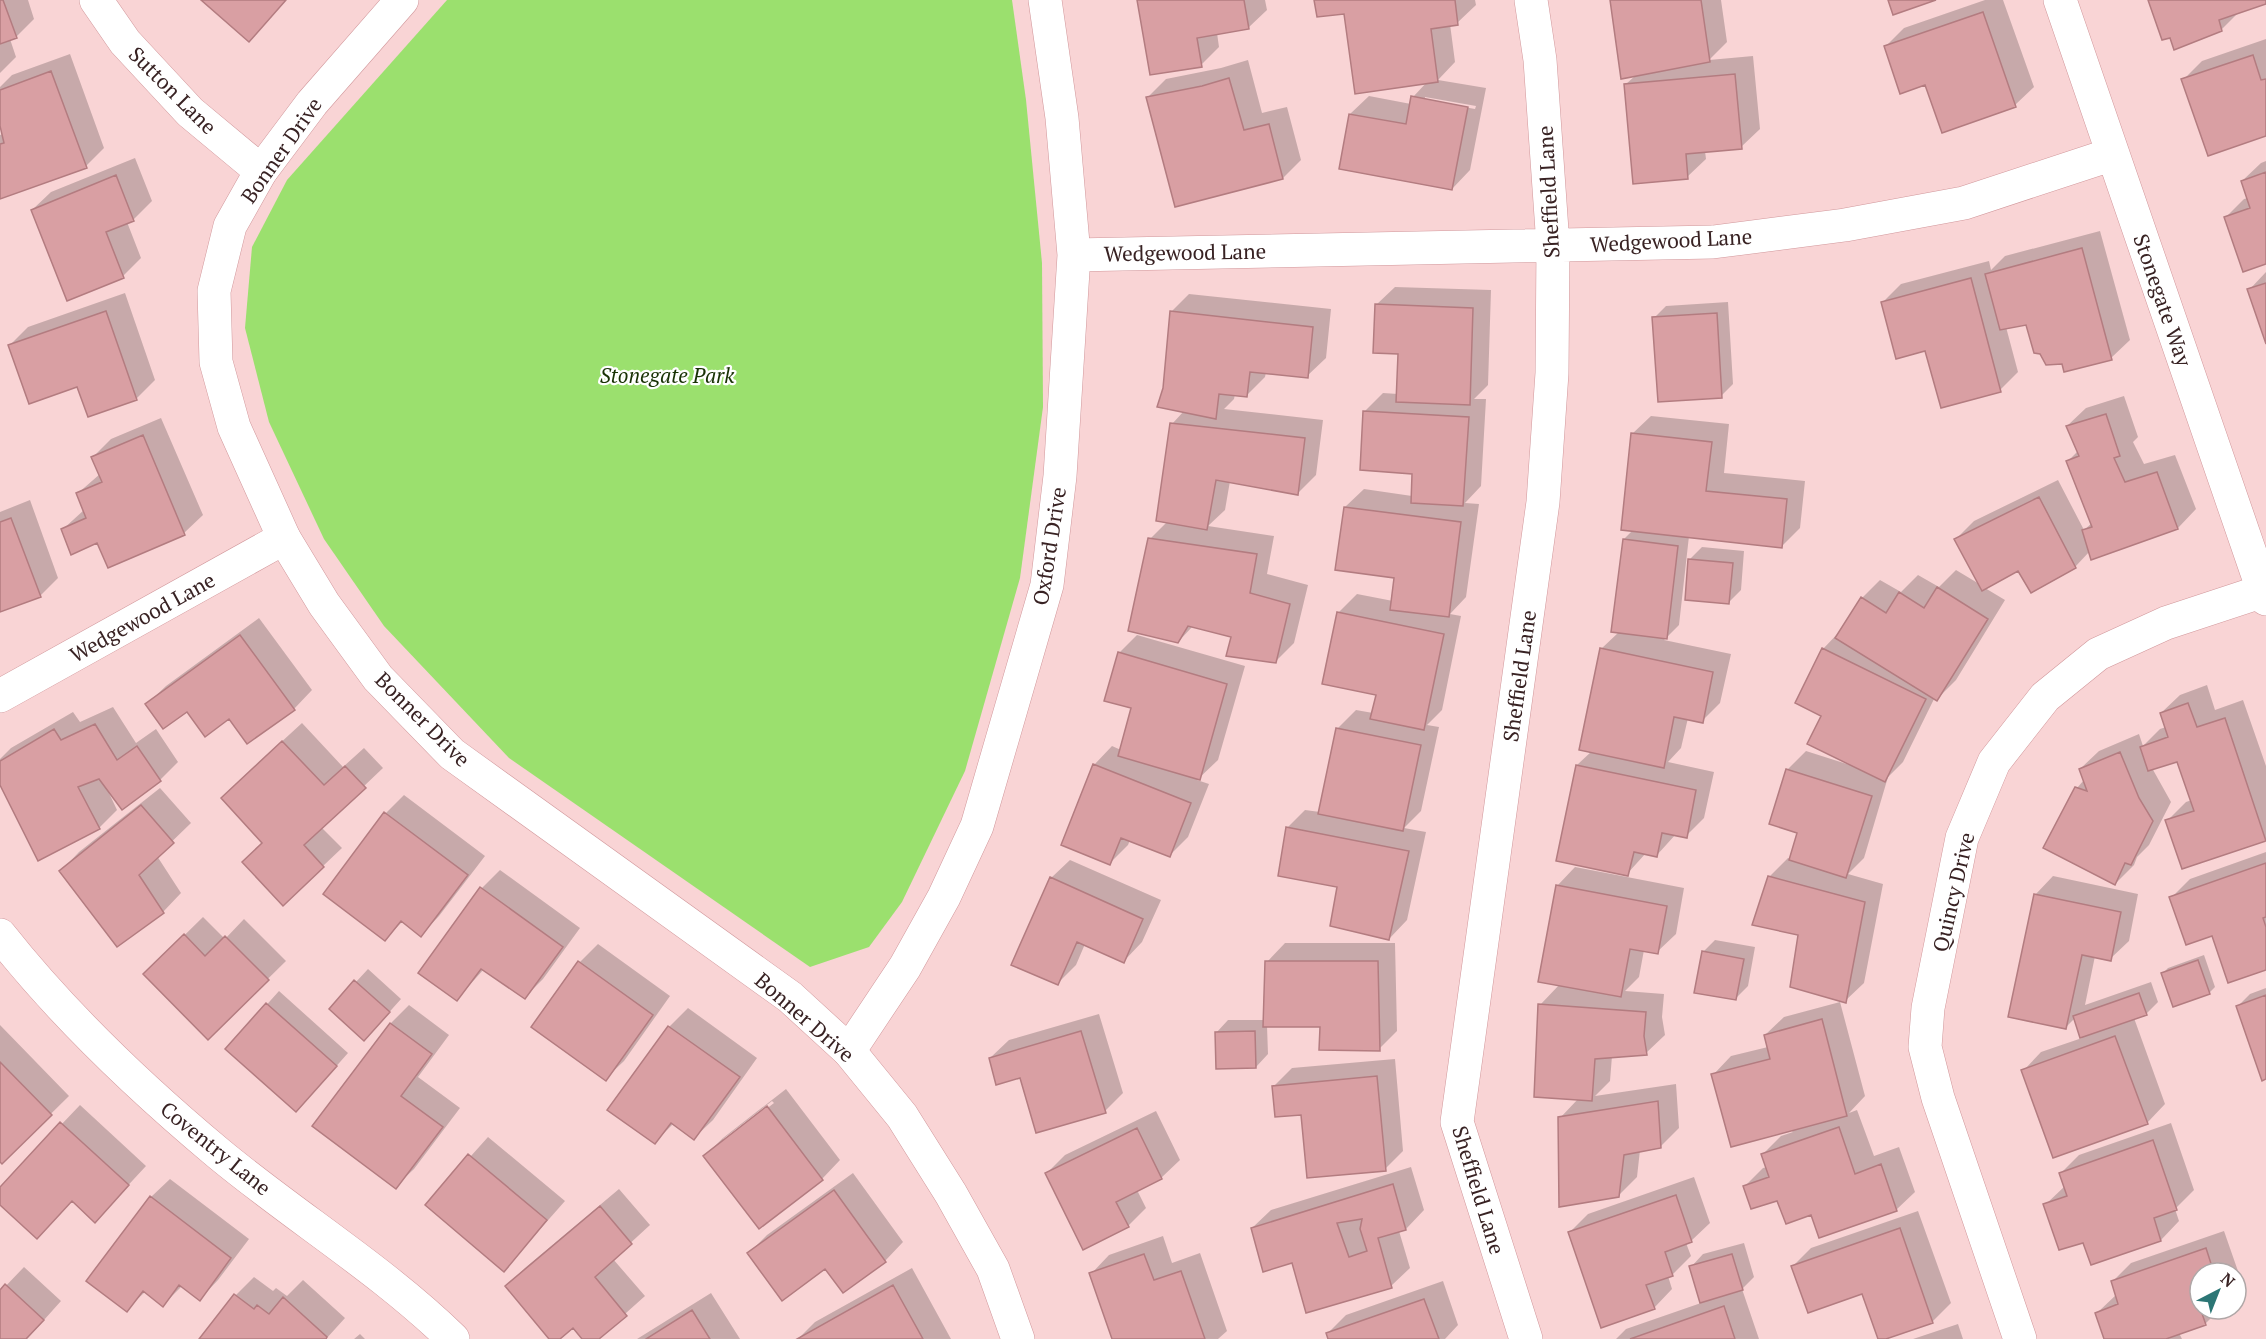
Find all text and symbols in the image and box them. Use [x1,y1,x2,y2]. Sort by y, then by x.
street label: Sutton Lane [123,40,223,140]
street label: Bonner Drive [234,91,328,209]
street label: Sheffield Lane [1531,125,1565,259]
street label: Wedgewood Lane [1589,222,1753,258]
street label: Stonegate Way [2127,230,2199,370]
street label: Wedgewood Lane [1104,237,1266,267]
park label: Stonegate Park [600,361,735,389]
street label: Oxford Drive [1026,485,1072,607]
street label: Wedgewood Lane [64,565,220,669]
street label: Sheffield Lane [1496,608,1542,744]
street label: Bonner Drive [370,666,476,772]
street label: Quincy Drive [1926,829,1980,955]
street label: Bonner Drive [749,966,861,1068]
street label: Coventry Lane [155,1095,277,1201]
street label: Sheffield Lane [1446,1122,1512,1258]
north arrow [2188,1261,2248,1321]
text: N [2216,1268,2240,1292]

